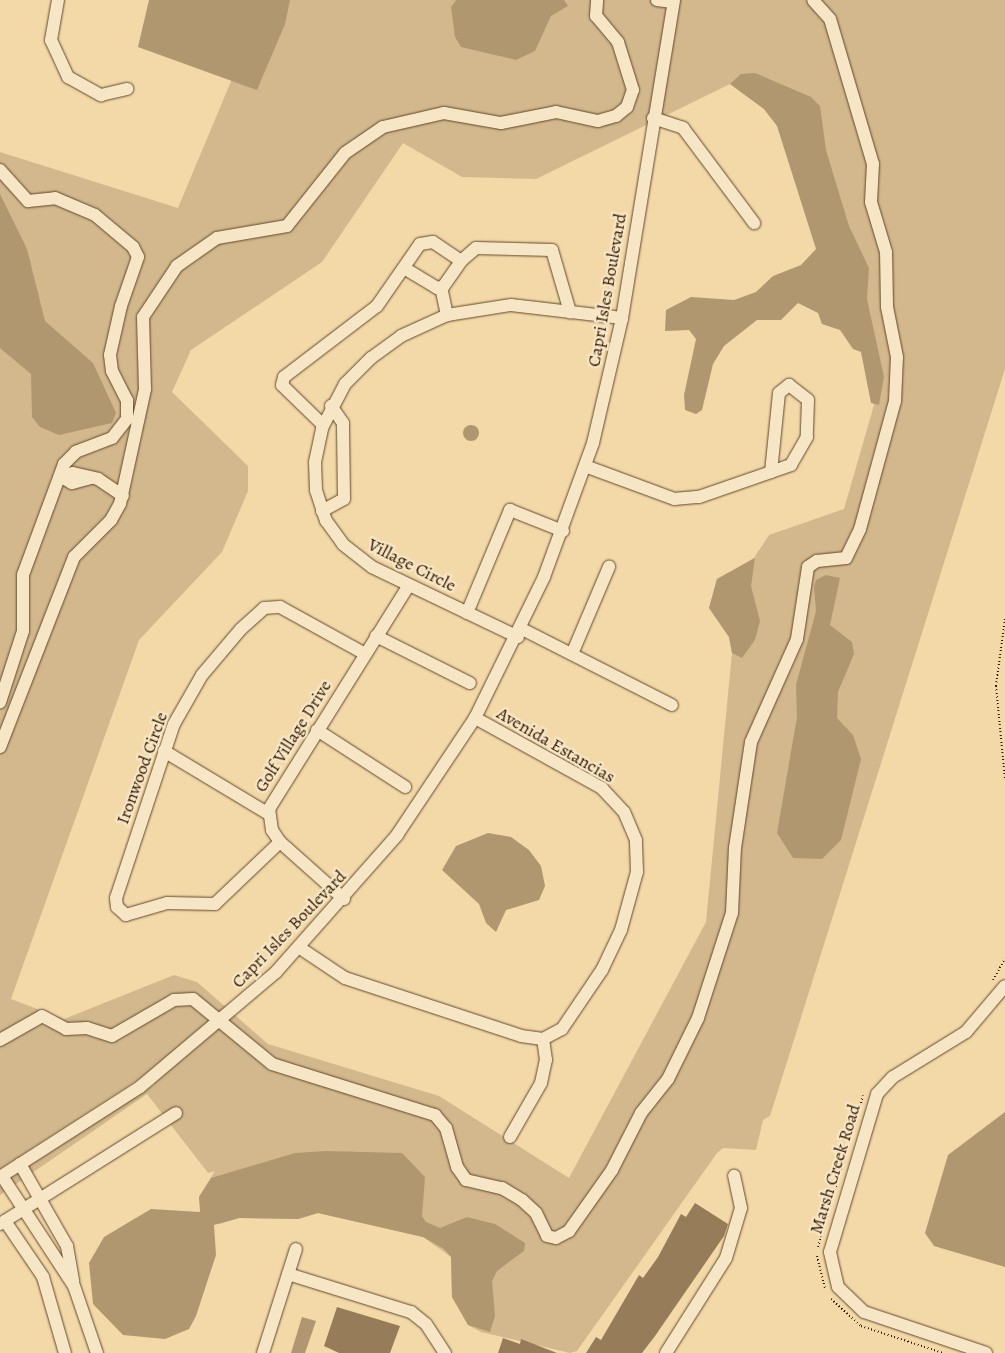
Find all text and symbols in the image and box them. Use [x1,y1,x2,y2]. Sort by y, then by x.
street label: Capri Isles Boulevard [583,212,631,368]
street label: Village Circle [364,534,460,596]
street label: Golf Village Drive [250,676,336,796]
street label: Avenida Estancias [493,702,619,788]
street label: Ironwood Circle [112,709,172,827]
street label: Capri Isles Boulevard [227,866,351,992]
street label: Marsh Creek Road [805,1102,865,1236]

